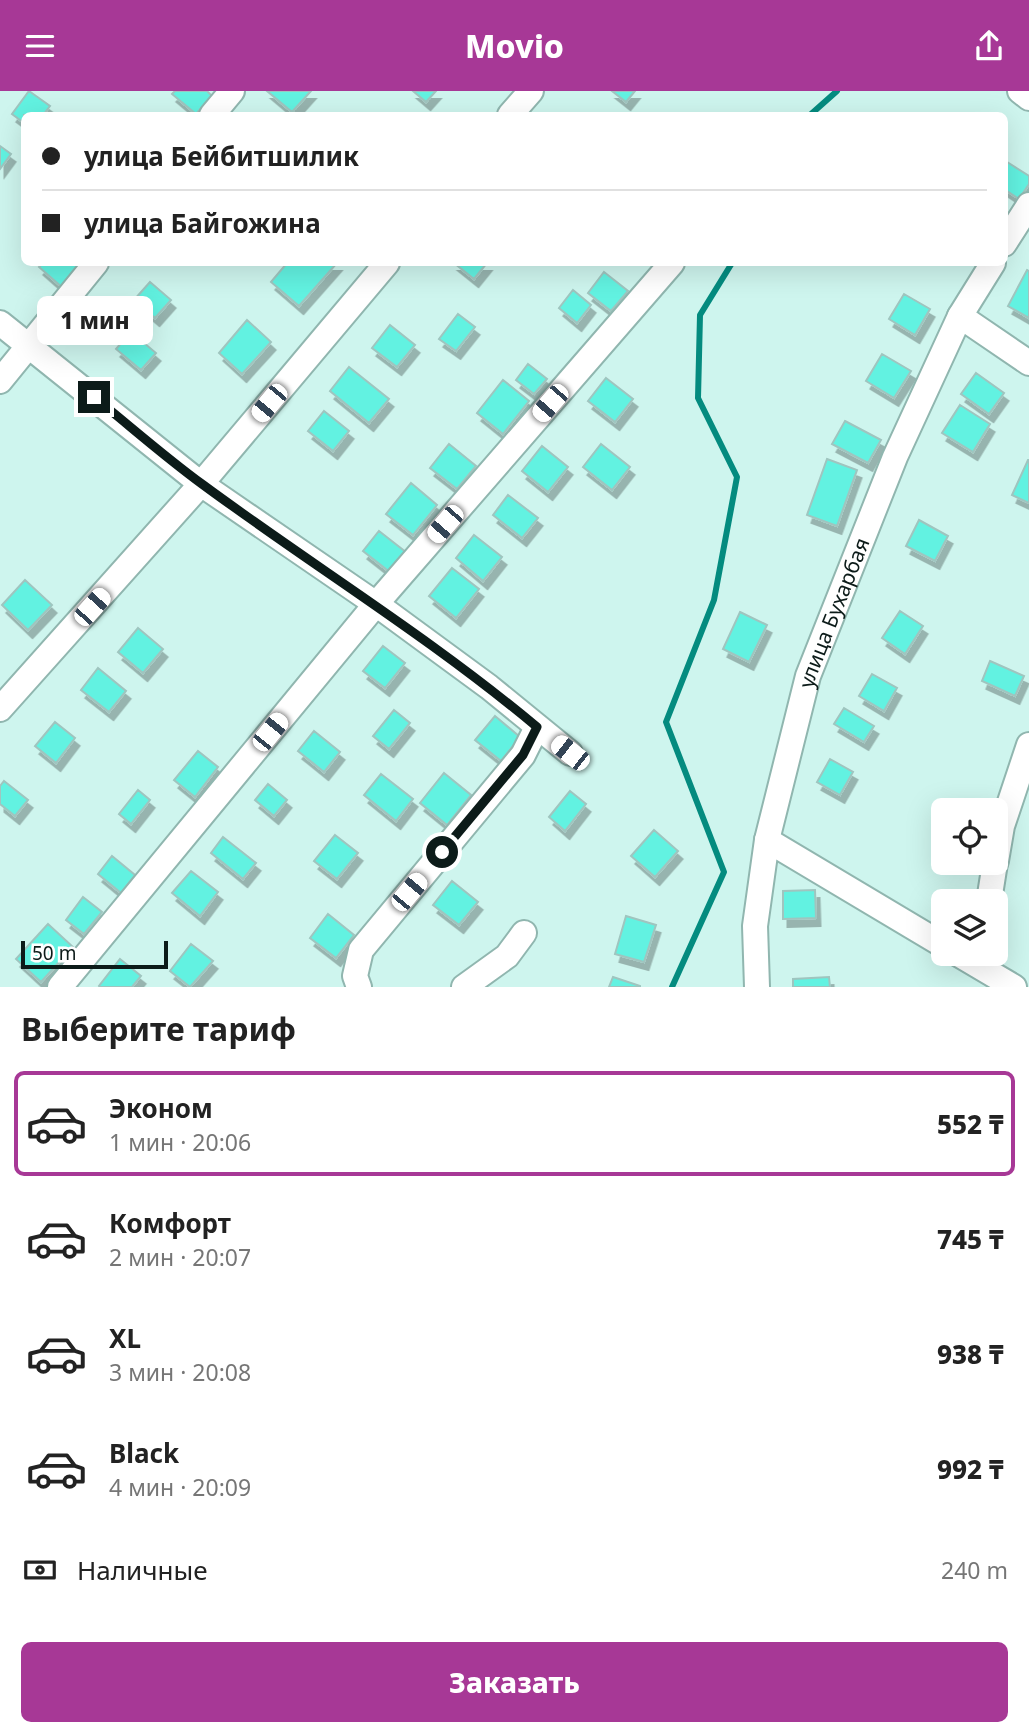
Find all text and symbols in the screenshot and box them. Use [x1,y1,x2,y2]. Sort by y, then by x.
text: Movio [465,24,564,67]
icon: menu [21,27,59,65]
icon: share [970,27,1008,65]
text: улица Бейбитшилик [84,138,359,174]
text: улица Байгожина [84,205,321,241]
callout: 1 мин [36,295,152,345]
text: 1 мин [60,304,130,336]
car [248,380,291,426]
car [529,380,572,426]
route end [78,381,110,413]
car [424,501,467,547]
street label: улица Бухарбая [792,533,876,691]
car [71,584,114,630]
car [249,709,292,755]
car [547,732,594,774]
map controls [931,798,1008,966]
button: locate [931,798,1008,875]
route start [426,836,458,868]
car [388,869,431,915]
button: layers [931,889,1008,966]
scale bar [21,938,168,970]
text: 50 m [32,940,76,966]
text: Выберите тариф [21,1007,296,1050]
text: Эконом [109,1090,213,1126]
icon: car [25,1092,88,1155]
text: 552 ₸ [937,1106,1004,1142]
text: 1 мин · 20:06 [109,1126,251,1158]
text: Комфорт [109,1205,231,1241]
icon: car [25,1207,88,1270]
text: 745 ₸ [937,1221,1004,1257]
text: 2 мин · 20:07 [109,1241,251,1273]
text: XL [109,1320,141,1356]
icon: car [25,1322,88,1385]
text: 938 ₸ [937,1336,1004,1372]
text: 3 мин · 20:08 [109,1356,251,1388]
text: Black [109,1435,179,1471]
icon: car [25,1437,88,1500]
text: 992 ₸ [937,1451,1004,1487]
text: 4 мин · 20:09 [109,1471,251,1503]
icon: cash [21,1551,59,1589]
text: Наличные [77,1552,208,1588]
text: 240 m [941,1554,1008,1586]
button: Заказать [21,1642,1008,1722]

